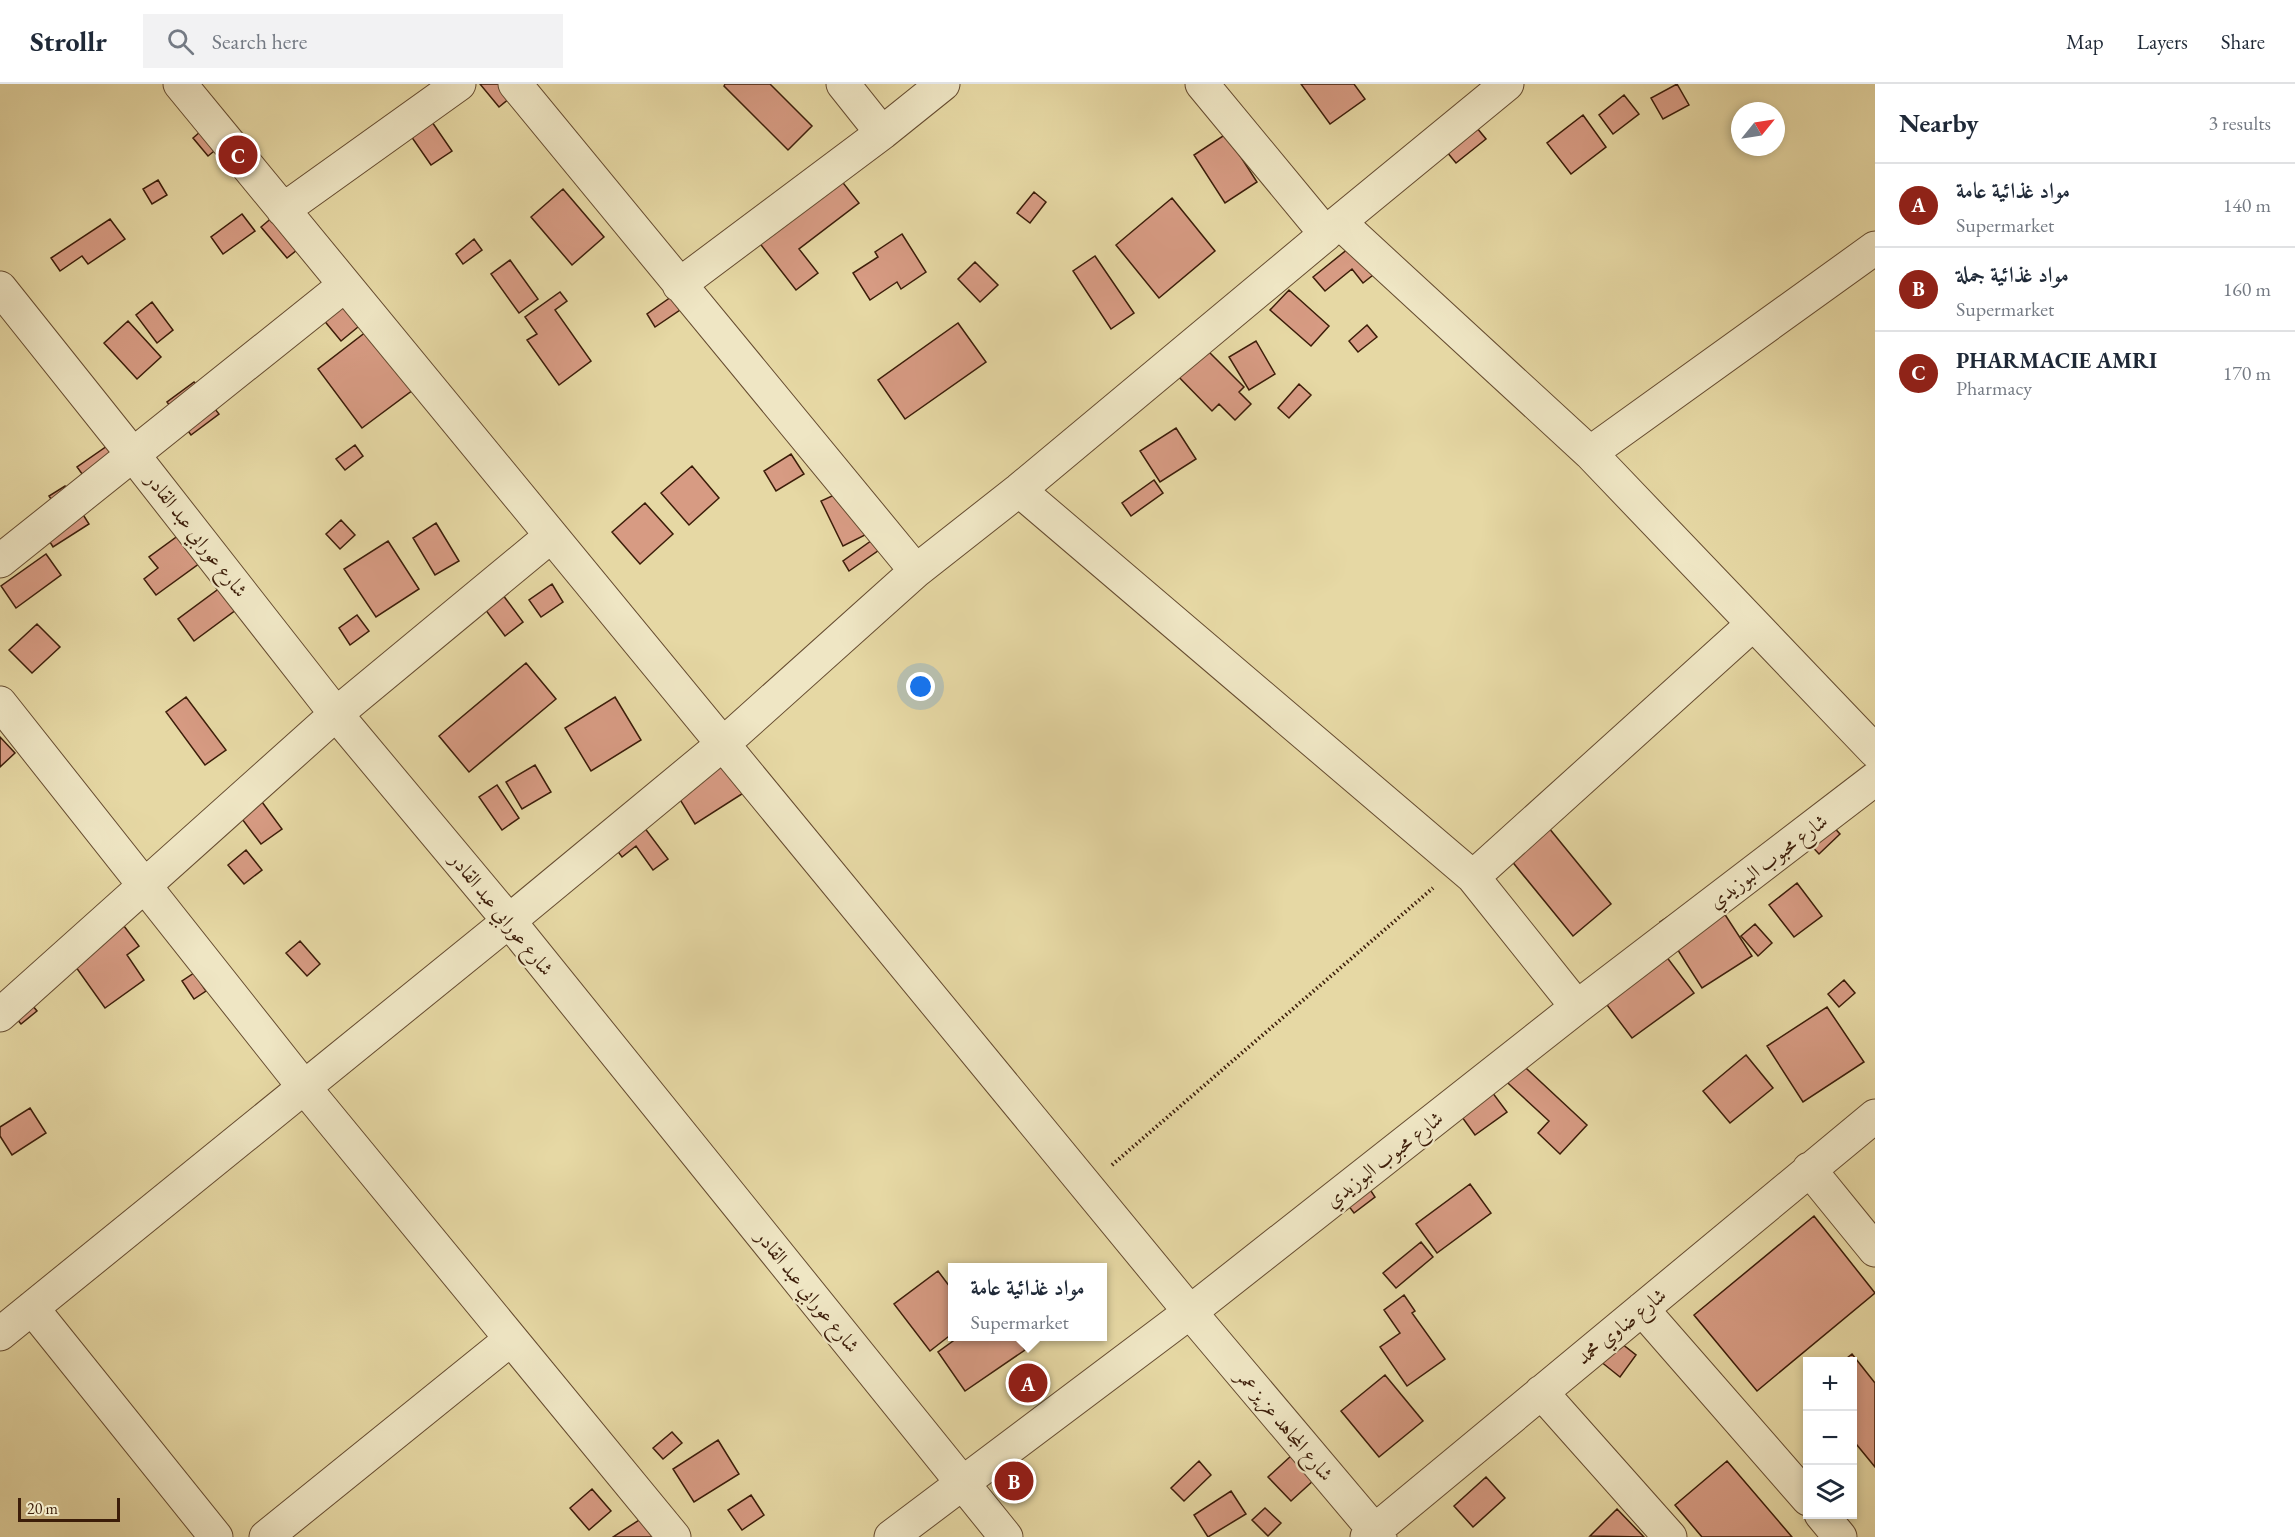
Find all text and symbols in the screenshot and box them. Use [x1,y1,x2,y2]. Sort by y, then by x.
search box [143,14,563,68]
text: Strollr [30,23,107,59]
icon: search [164,25,197,58]
text: Search here [212,27,307,56]
text: Map [2066,28,2104,55]
text: Layers [2137,28,2188,55]
text: Share [2221,28,2265,55]
north arrow [1731,102,1785,156]
text: Nearby [1899,106,1979,140]
text: 3 results [2208,110,2271,136]
pin: C [218,132,258,178]
text: مواد غذائية عامة [1956,176,2070,205]
text: A [1911,192,1926,218]
text: 140 m [2223,192,2271,218]
text: Supermarket [1956,212,2054,238]
text: مواد غذائية جملة [1956,260,2069,289]
text: B [1912,276,1925,302]
text: 160 m [2223,276,2271,302]
text: Supermarket [1956,296,2054,322]
text: PHARMACIE AMRI [1956,346,2157,375]
text: C [1911,360,1926,386]
text: 170 m [2223,360,2271,386]
text: Pharmacy [1956,375,2032,401]
street label: شارع عورابي عبد القادر [135,466,254,606]
your location [906,672,935,701]
street label: شارع محبوب البوزيدي [1703,808,1836,918]
street label: شارع عورابي عبد القادر [439,846,560,984]
street label: شارع محبوب البوزيدي [1320,1105,1451,1217]
street label: شارع عورابي عبد القادر [745,1223,866,1361]
popup [948,1263,1107,1341]
text: مواد غذائية عامة [970,1273,1085,1302]
street label: شارع ضاوي محمد [1571,1282,1675,1374]
text: Supermarket [970,1309,1069,1335]
map controls [1803,1357,1857,1519]
button: + [1803,1357,1857,1411]
pin: A [1008,1360,1048,1406]
street label: شارع المجاهد عزيز عمر [1226,1362,1339,1489]
button: − [1803,1411,1857,1465]
pin: B [994,1458,1034,1504]
button: layers [1803,1465,1857,1519]
scale bar [18,1495,120,1522]
text: 20 m [27,1498,58,1519]

